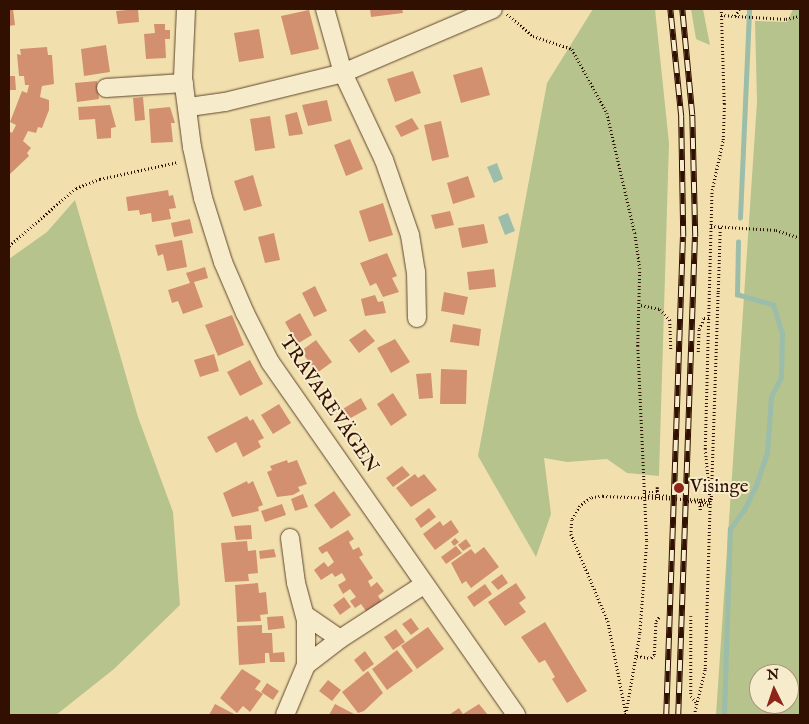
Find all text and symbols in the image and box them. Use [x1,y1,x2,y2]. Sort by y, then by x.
street label: TRAVAREVÄGEN [274,332,382,478]
place label: Visinge [690,477,748,499]
marker: Visinge [672,481,686,495]
north arrow [749,664,799,714]
text: N [766,666,780,684]

